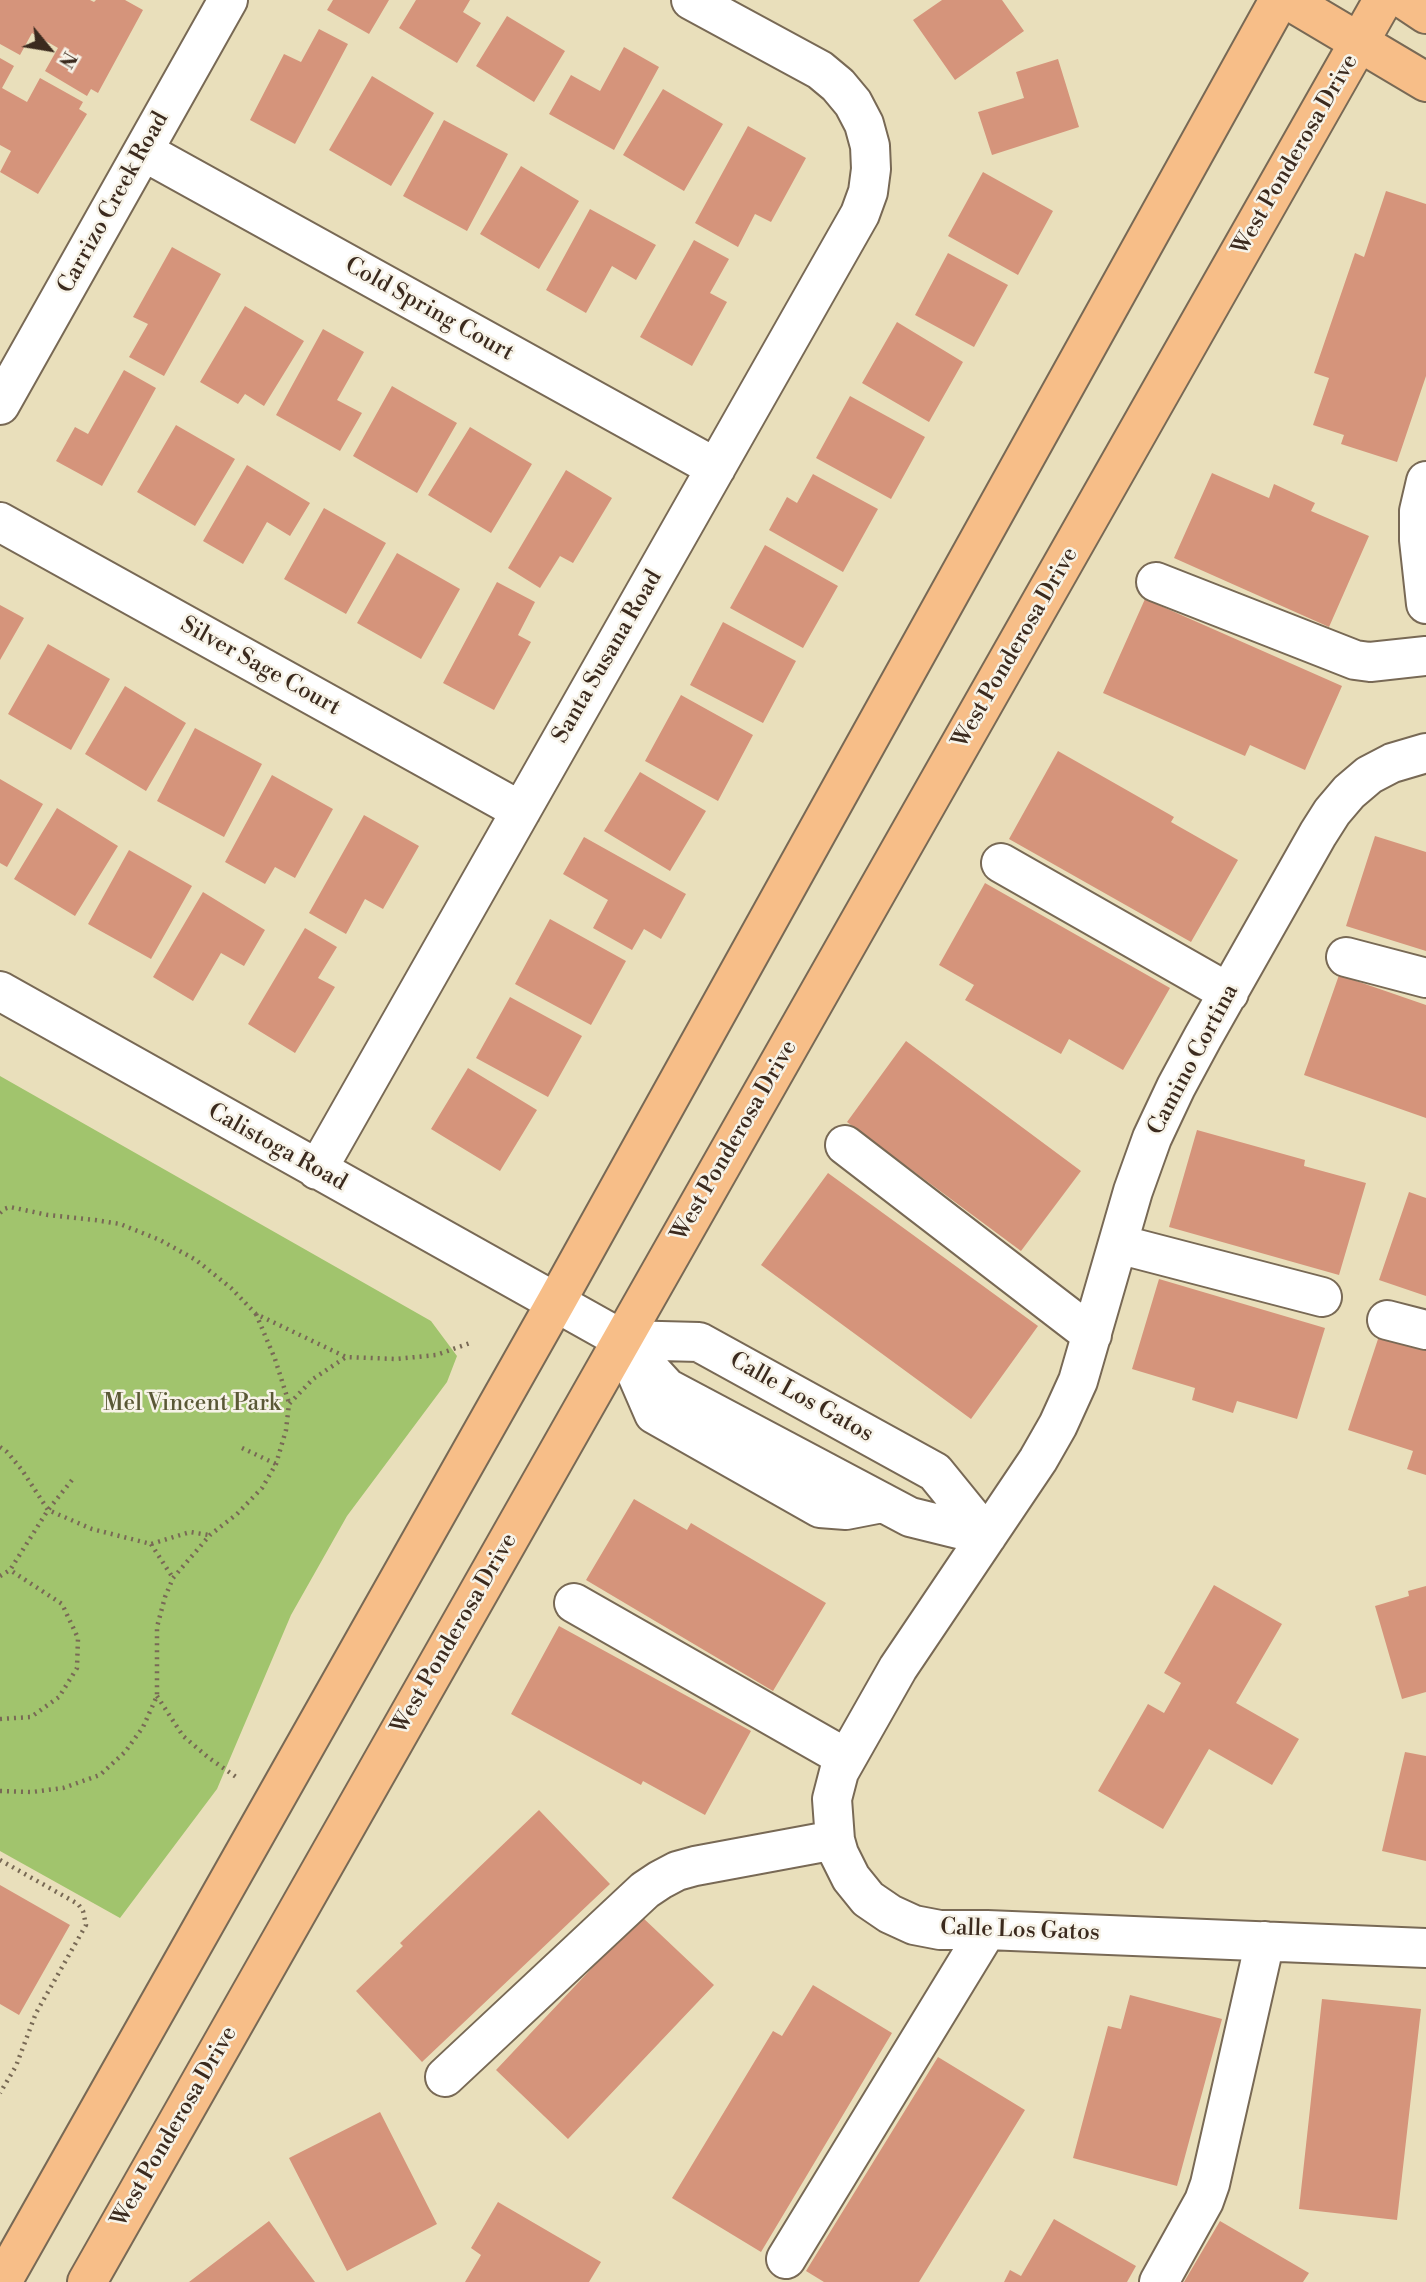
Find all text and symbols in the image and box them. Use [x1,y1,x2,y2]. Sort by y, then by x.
north arrow [14,14,84,84]
text: N [53,47,81,72]
street label: West Ponderosa Drive [1227,50,1365,260]
street label: Carrizo Creek Road [53,107,175,299]
street label: Cold Spring Court [340,252,518,368]
street label: West Ponderosa Drive [947,543,1085,753]
street label: Santa Susana Road [547,566,669,748]
street label: Silver Sage Court [175,612,345,722]
street label: Camino Cortina [1143,980,1245,1140]
street label: West Ponderosa Drive [666,1036,804,1246]
street label: Calistoga Road [203,1098,351,1198]
street label: Calle Los Gatos [724,1347,878,1449]
park label: Mel Vincent Park [103,1390,281,1418]
street label: West Ponderosa Drive [386,1529,524,1739]
street label: Calle Los Gatos [940,1914,1100,1948]
street label: West Ponderosa Drive [106,2022,244,2232]

